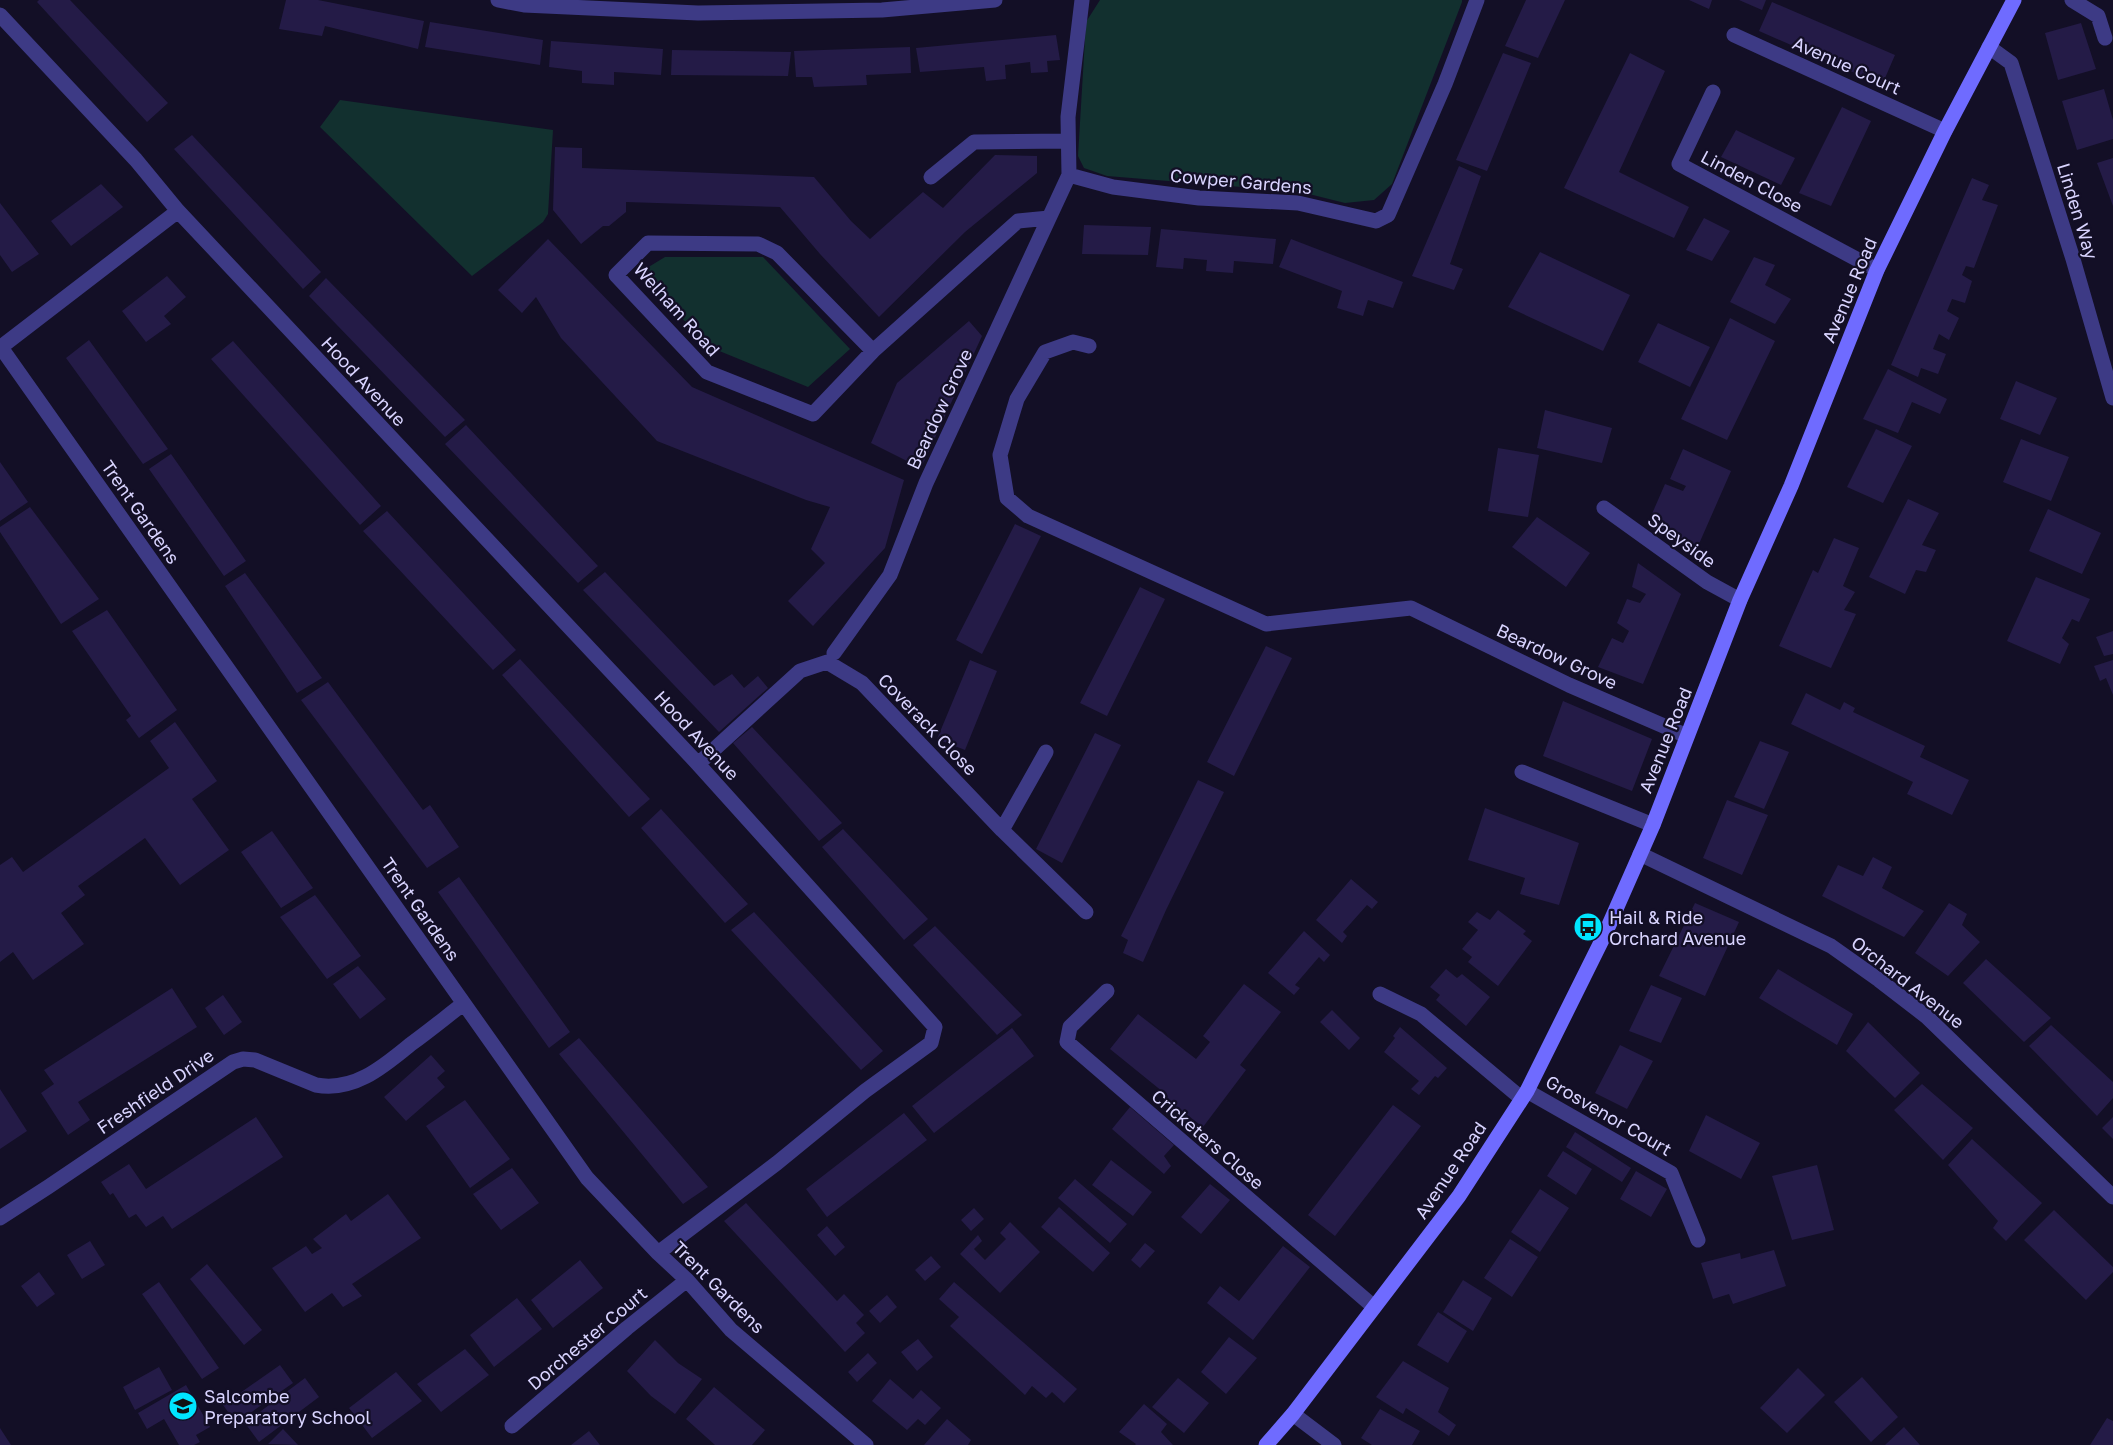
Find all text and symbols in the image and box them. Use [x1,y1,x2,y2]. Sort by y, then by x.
street label: Avenue Court [1789,31,1905,99]
street label: Linden Close [1697,145,1807,217]
street label: Linden Way [2053,160,2103,262]
street label: Cowper Gardens [1169,164,1313,198]
street label: Avenue Road [1817,234,1881,346]
street label: Welham Road [629,258,725,360]
street label: Hood Avenue [317,332,411,430]
street label: Beardow Grove [901,345,977,473]
street label: Trent Gardens [97,456,185,568]
street label: Speyside [1644,508,1720,572]
street label: Beardow Grove [1493,618,1621,694]
street label: Coverack Close [874,669,982,779]
street label: Avenue Road [1634,684,1696,796]
street label: Hood Avenue [650,686,744,784]
street label: Trent Gardens [377,853,465,965]
place label: Hail & Ride Orchard Avenue [1609,906,1746,949]
bus stop icon: Hail & Ride Orchard Avenue [1572,911,1604,943]
street label: Orchard Avenue [1847,931,1969,1033]
street label: Freshfield Drive [92,1044,218,1138]
street label: Grosvenor Court [1542,1070,1676,1160]
street label: Cricketers Close [1147,1084,1269,1194]
street label: Avenue Road [1410,1117,1490,1223]
street label: Trent Gardens [668,1236,770,1338]
street label: Dorchester Court [523,1282,651,1394]
place label: Salcombe Preparatory School [204,1385,371,1428]
school or university icon: Salcombe Preparatory School [167,1390,199,1422]

